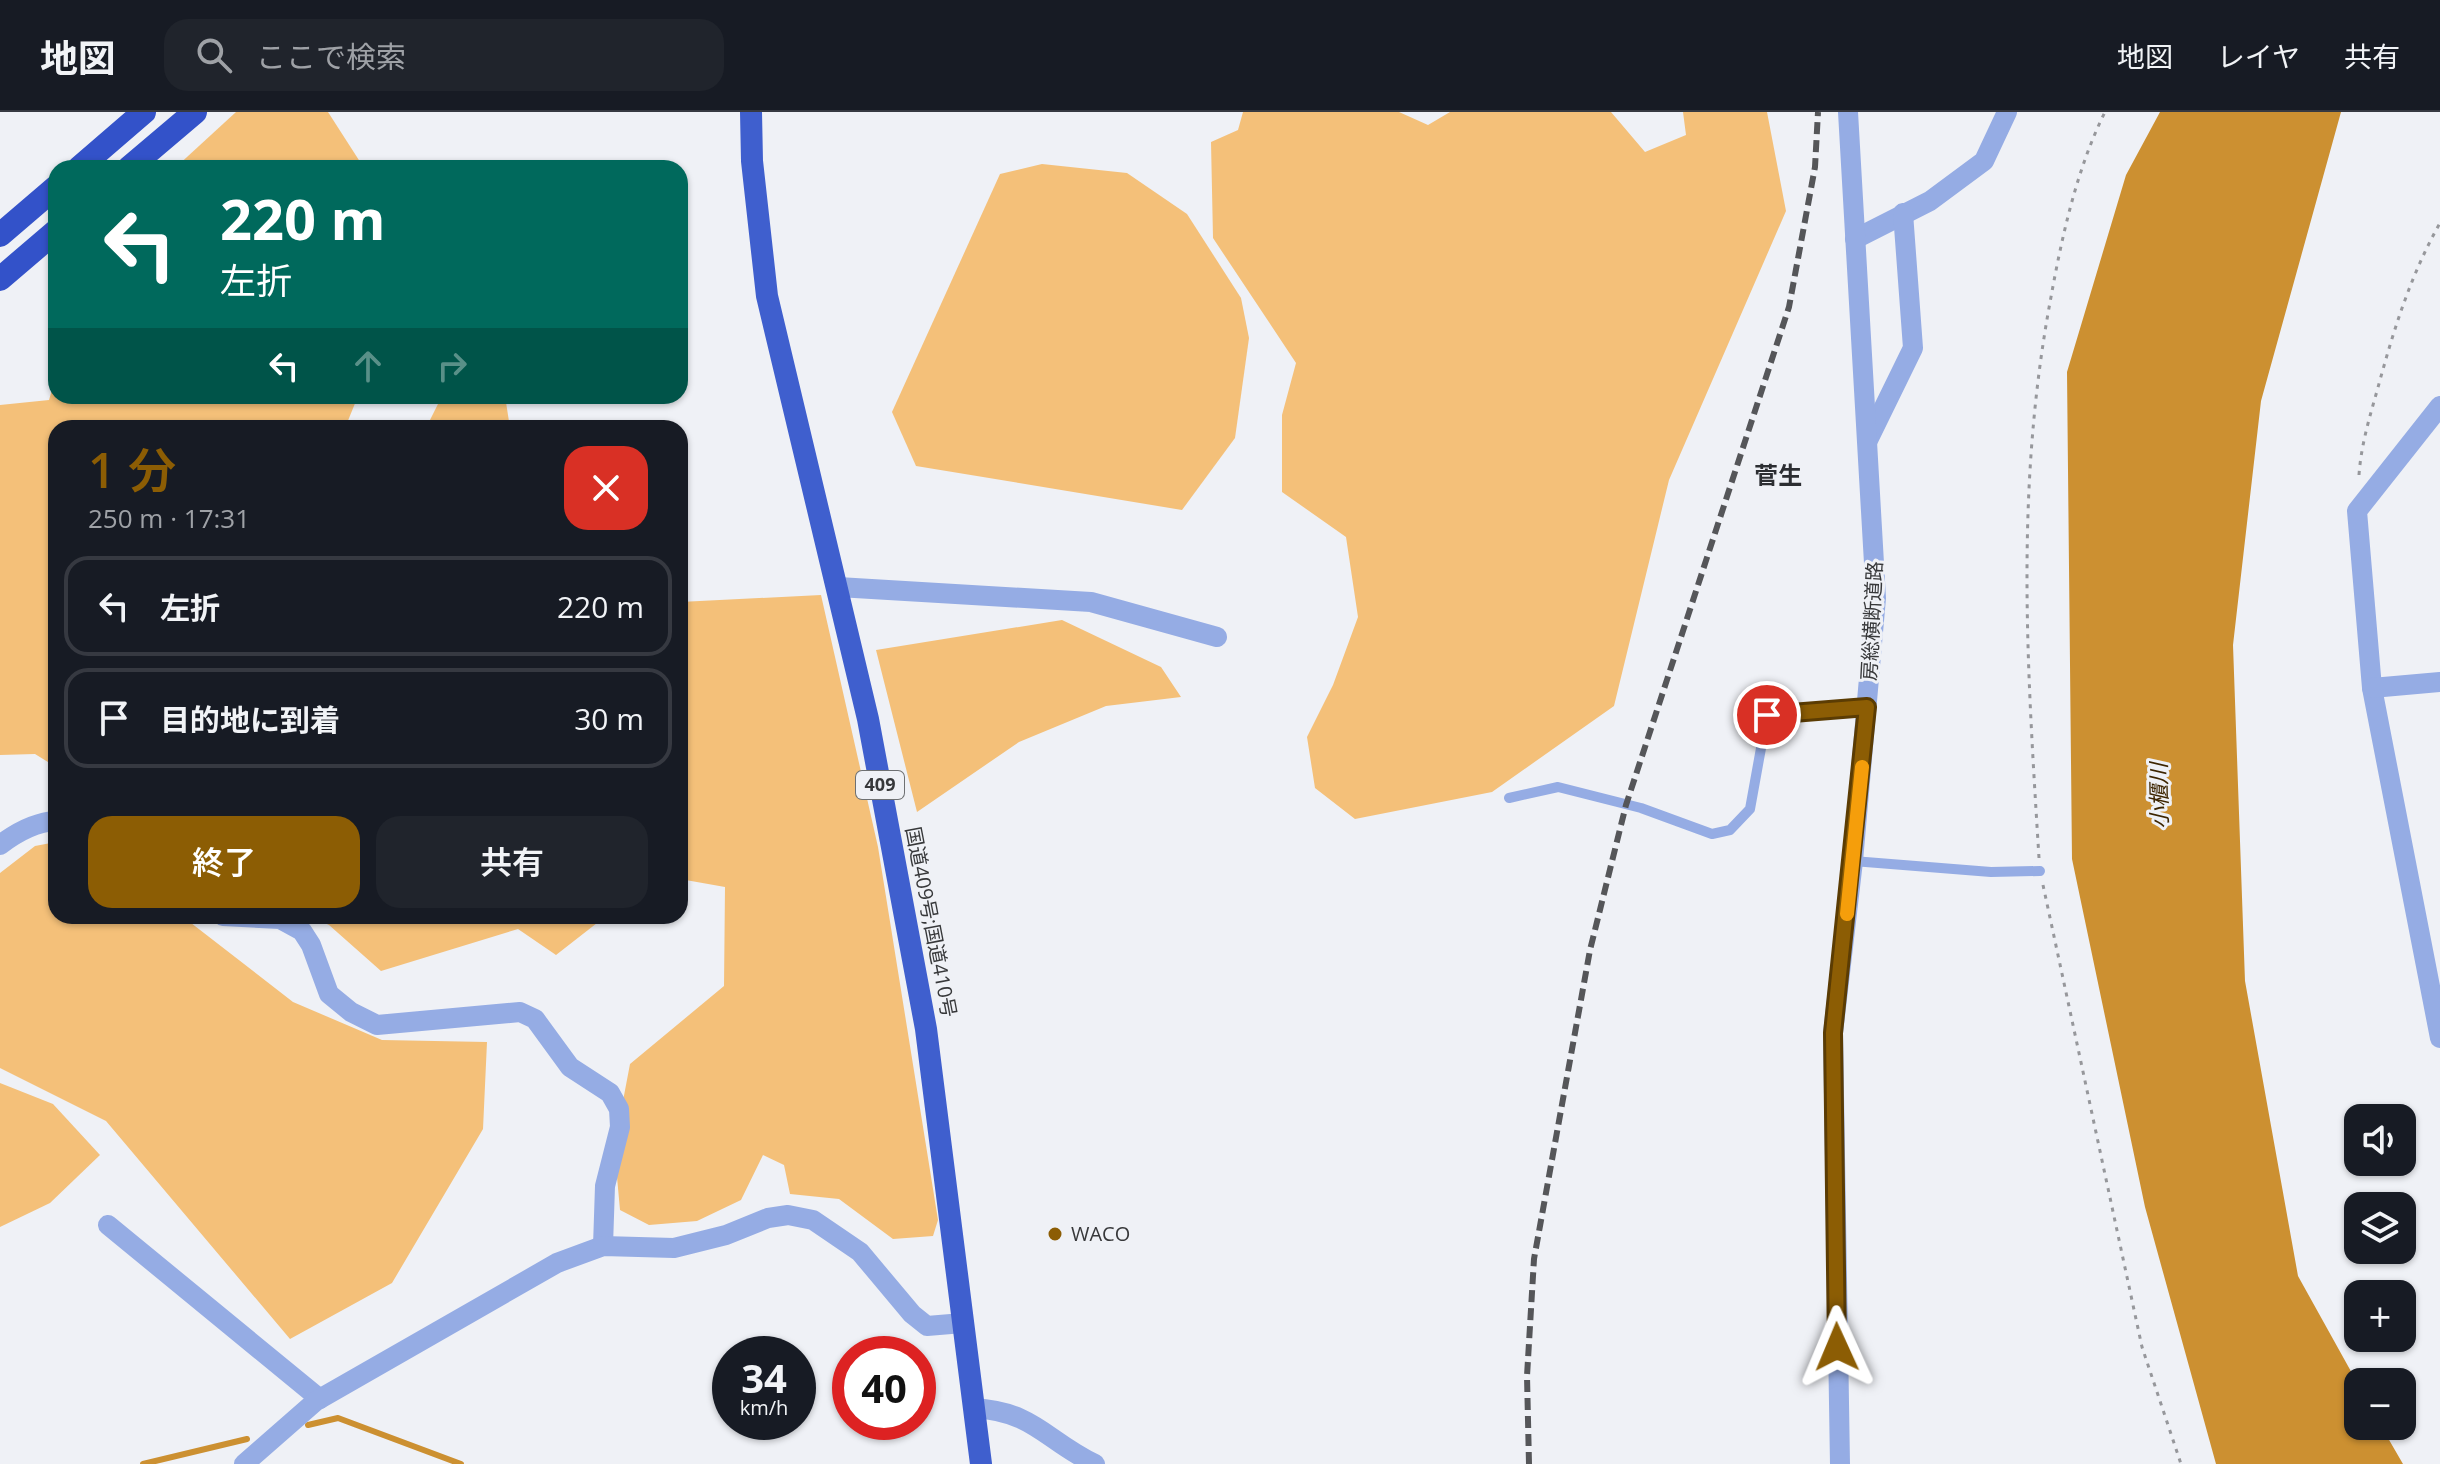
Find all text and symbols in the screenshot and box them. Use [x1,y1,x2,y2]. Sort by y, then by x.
search box [164,19,724,91]
text: 地図 [40,31,116,83]
icon: search [192,33,236,77]
text: ここで検索 [256,36,406,77]
text: 地図 [2117,37,2173,75]
text: レイヤ [2217,37,2300,75]
text: 共有 [2344,37,2400,75]
text: 220 m [220,180,386,256]
icon: left [88,192,192,296]
text: 左折 [220,256,292,305]
icon: left [262,344,306,388]
icon: ahead [346,344,390,388]
icon: right [430,344,474,388]
text: 1 分 [88,437,176,502]
button: close [564,446,648,530]
district label: 菅生 [1754,458,1802,491]
text: 250 m · 17:31 [88,500,250,536]
street label: 房総横断道路 [1855,560,1888,682]
icon: left [92,584,136,628]
text: 220 m [557,586,644,627]
text: 左折 [160,587,220,628]
pin [1733,681,1801,749]
icon: arrive [1745,693,1789,737]
icon: arrive [92,696,136,740]
text: 30 m [574,698,644,739]
text: 目的地に到着 [160,699,340,740]
water label: 小櫃川 [2142,761,2174,829]
road number: 409 [856,771,904,799]
button: 終了 [88,816,360,908]
button: 共有 [376,816,648,908]
street label: 国道409号;国道410号 [900,824,963,1020]
map controls [2344,1104,2416,1440]
button: sound [2344,1104,2416,1176]
button: layers [2344,1192,2416,1264]
place label: WACO [1071,1220,1130,1247]
marker: WACO [1046,1225,1064,1243]
button: + [2344,1280,2416,1352]
position arrow [1795,1305,1879,1389]
speed limit sign: 40 [832,1336,936,1440]
text: 34 [741,1350,787,1405]
button: − [2344,1368,2416,1440]
text: km/h [740,1394,788,1421]

